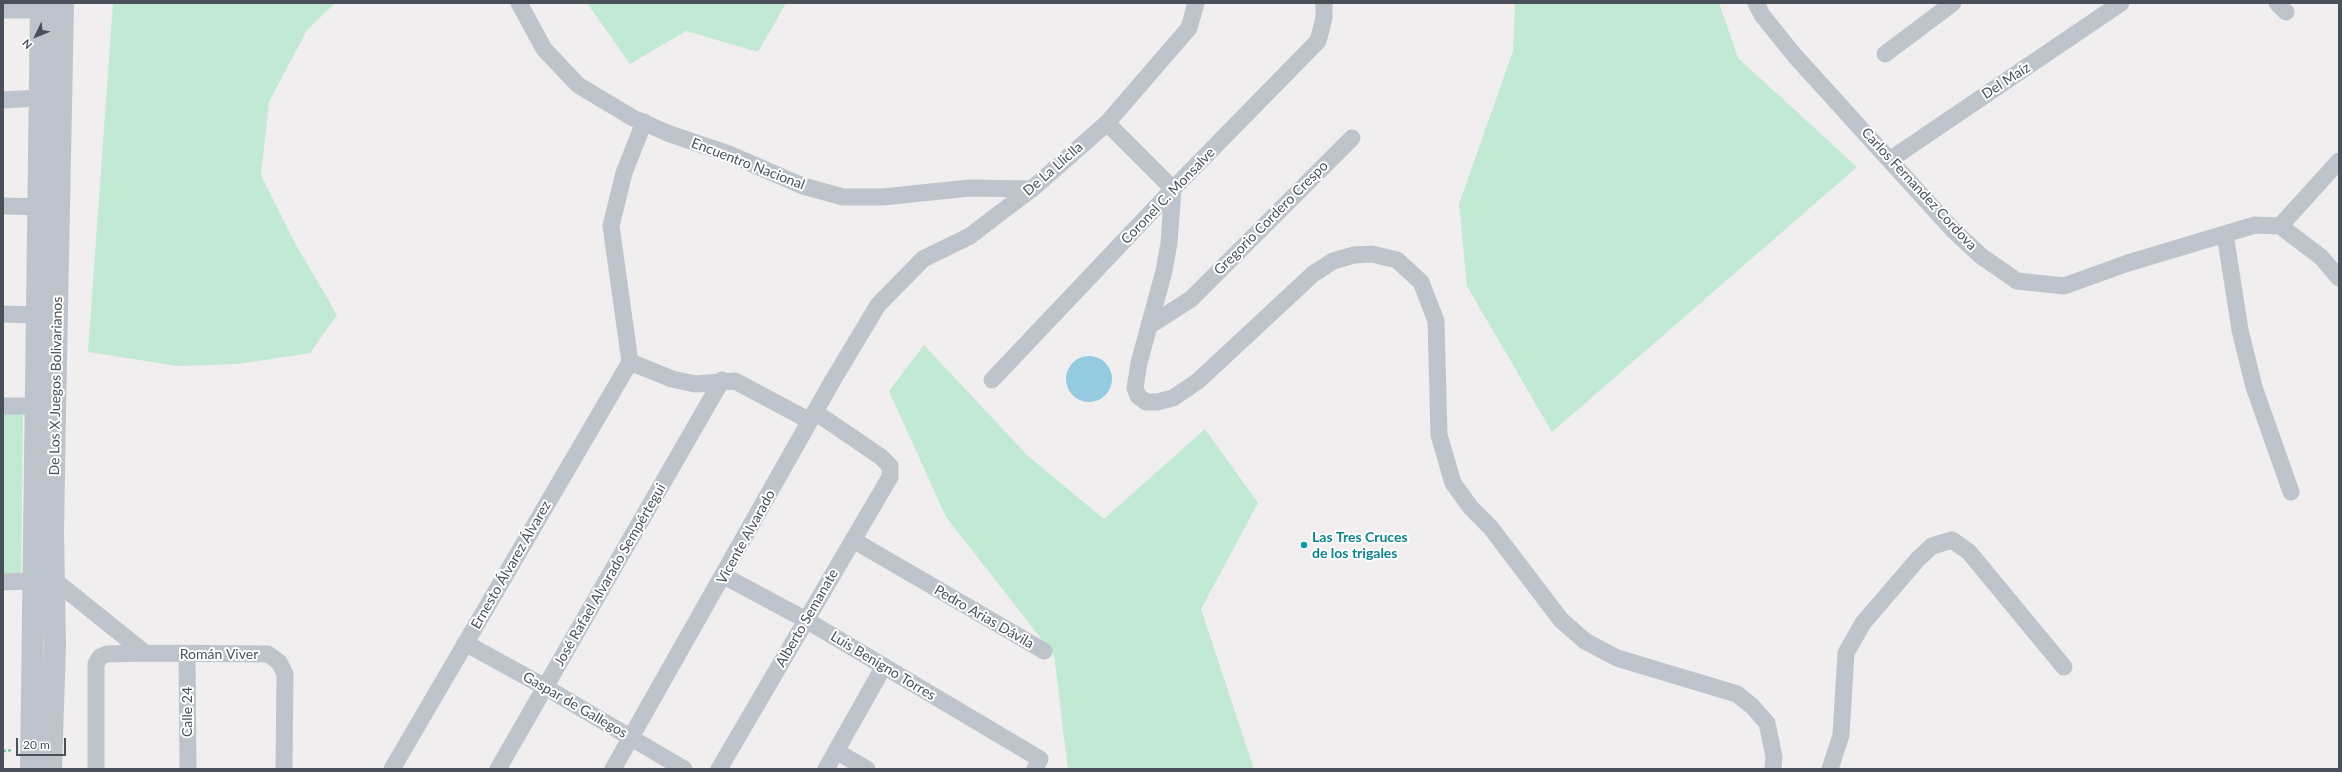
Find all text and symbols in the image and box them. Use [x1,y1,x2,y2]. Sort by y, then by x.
north arrow [16,16,56,56]
text: N [19,37,35,52]
street label: Del Maíz [1979,59,2033,103]
street label: Carlos Fernandez Cordova [1858,124,1980,254]
street label: Encuentro Nacional [689,135,807,193]
street label: De La Lliclla [1020,139,1086,199]
street label: Coronel C. Monsalve [1118,144,1218,248]
street label: Gregorio Cordero Crespo [1211,158,1331,278]
street label: De Los X Juegos Bolivarianos [46,296,66,476]
street label: José Rafael Alvarado Sempértegui [551,481,669,669]
street label: Vicente Alvarado [713,487,779,587]
street label: Ernesto Álvarez Álvarez [467,498,555,632]
place label: Las Tres Cruces de los trigales [1312,529,1408,562]
marker: Las Tres Cruces de los trigales [1299,540,1309,550]
street label: Alberto Semanate [772,566,842,670]
street label: Pedro Arias Dávila [931,582,1037,652]
street label: Luis Benigno Torres [827,628,939,704]
street label: Román Viver [180,646,258,662]
street label: Gaspar de Gallegos [520,668,630,742]
street label: Calle 24 [179,687,195,737]
scale bar [18,730,68,756]
text: 20 m [23,737,50,752]

